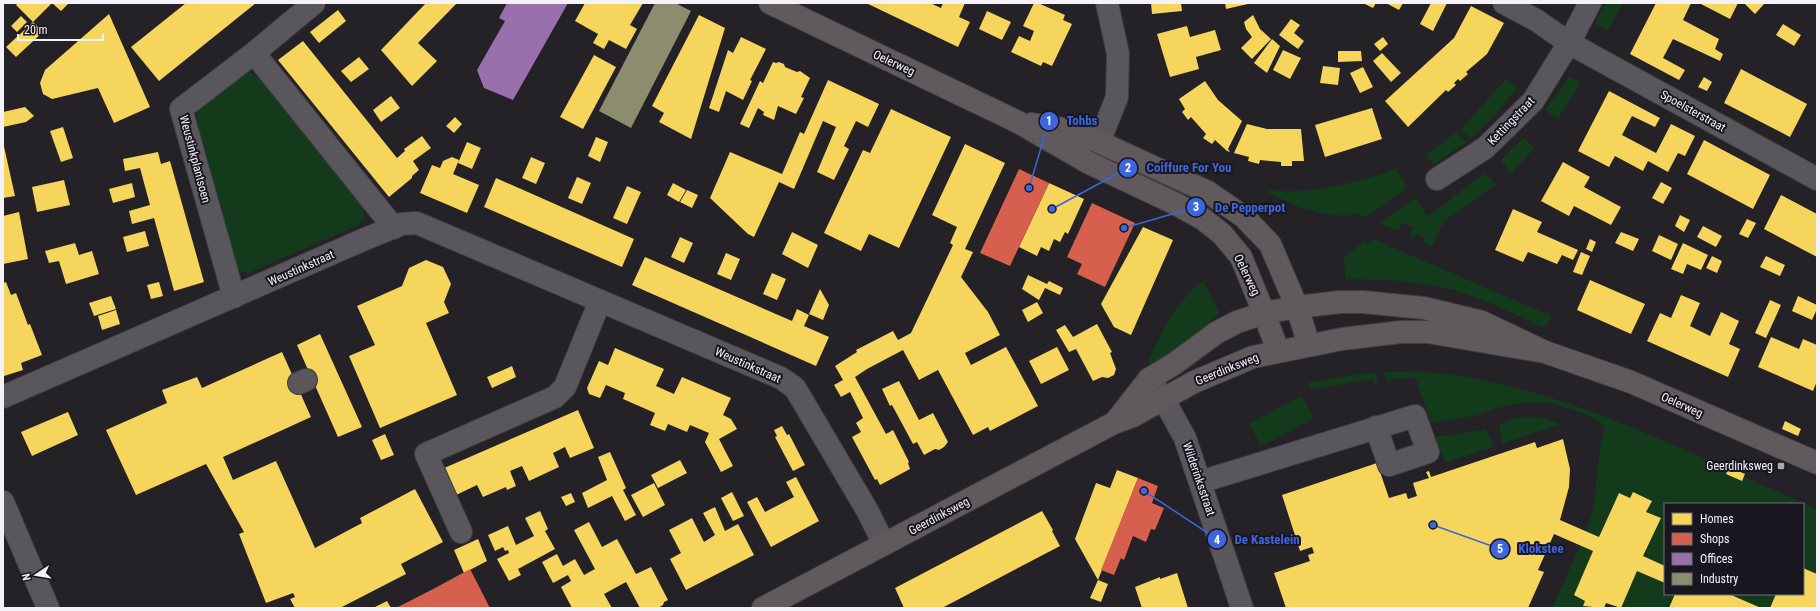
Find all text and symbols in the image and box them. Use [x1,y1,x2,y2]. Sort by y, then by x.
scale bar [18,16,103,42]
text: 20 m [24,23,48,37]
street label: Oelerweg [871,47,917,79]
street label: Spoelsterstraat [1658,87,1728,135]
street label: Kettingstraat [1485,94,1538,148]
callout: Tohbs [1039,108,1106,133]
text: Tohbs [1067,113,1098,128]
street label: Weustinkplantsoen [177,114,213,205]
text: 1 [1046,114,1052,128]
callout: Coiffure For You [1118,155,1239,180]
text: Coiffure For You [1147,160,1231,175]
text: 2 [1125,161,1131,175]
callout: De Pepperpot [1186,195,1293,220]
text: 3 [1193,200,1199,214]
text: De Pepperpot [1215,200,1285,215]
street label: Weustinkstraat [266,247,337,289]
street label: Oelerweg [1231,252,1263,298]
street label: Weustinkstraat [713,344,784,386]
street label: Geerdinksweg [1193,350,1261,388]
street label: Oelerweg [1659,390,1705,420]
street label: Wilderinksstraat [1180,440,1218,518]
place label: Geerdinksweg [1706,459,1773,473]
marker: Geerdinksweg [1776,461,1786,471]
street label: Geerdinksweg [906,494,972,538]
legend [1664,503,1804,595]
text: Homes [1700,512,1734,526]
callout: De Kastelein [1207,527,1308,552]
text: De Kastelein [1234,532,1300,547]
text: Shops [1700,532,1729,546]
text: 4 [1214,533,1220,547]
callout: Klokstee [1490,536,1571,561]
text: Klokstee [1518,541,1564,556]
text: 5 [1497,542,1503,556]
text: Offices [1700,552,1733,566]
north arrow [16,555,56,595]
text: N [20,572,34,582]
text: Industry [1700,572,1738,586]

